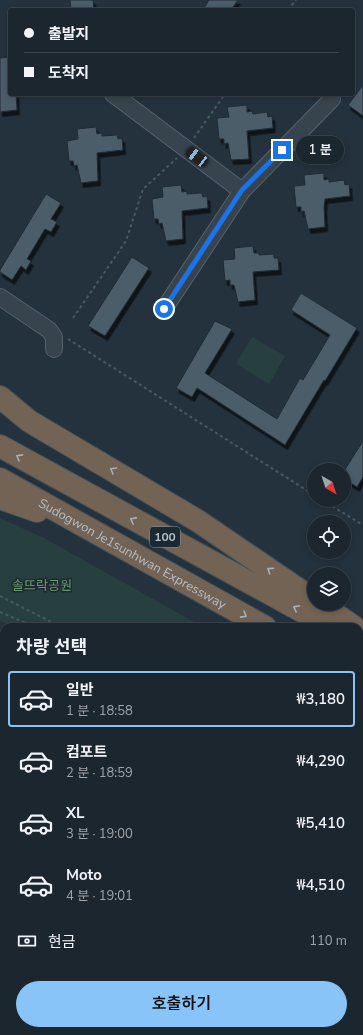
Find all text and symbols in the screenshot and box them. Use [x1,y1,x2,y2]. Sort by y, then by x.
text: 출발지 [48,24,89,44]
text: 도착지 [48,63,89,83]
callout: 1 분 [296,136,344,164]
route end [273,141,291,159]
text: 1 분 [308,141,332,159]
car [184,145,210,169]
route start [155,300,173,318]
one-way arrow [16,454,23,461]
north arrow [307,463,351,507]
map controls [307,463,351,611]
one-way arrow [110,468,117,475]
street label: Sudogwon Je1sunhwan Expressway [35,494,230,614]
button: locate [307,515,351,559]
one-way arrow [130,517,137,524]
road number: 100 [150,527,180,547]
one-way arrow [267,567,274,575]
button: layers [307,567,351,611]
park label: 솔뜨락공원 [12,577,72,595]
one-way arrow [293,606,301,613]
one-way arrow [240,611,247,618]
text: 차량 선택 [16,635,87,659]
text: 일반 [66,680,94,700]
icon: car [18,681,54,717]
text: ₩3,180 [296,689,345,709]
text: 1 분 · 18:58 [66,702,133,720]
text: 컴포트 [66,742,107,762]
icon: car [18,743,54,779]
text: ₩4,290 [296,751,345,771]
text: 2 분 · 18:59 [66,764,133,782]
text: XL [66,803,85,823]
icon: car [18,805,54,841]
text: ₩5,410 [296,813,345,833]
text: 3 분 · 19:00 [66,825,133,843]
text: Moto [66,865,102,885]
icon: car [18,867,54,903]
text: ₩4,510 [296,875,345,895]
text: 4 분 · 19:01 [66,887,133,905]
icon: cash [16,930,38,952]
text: 현금 [48,932,76,952]
text: 110 m [309,932,347,950]
button: 호출하기 [16,981,347,1027]

